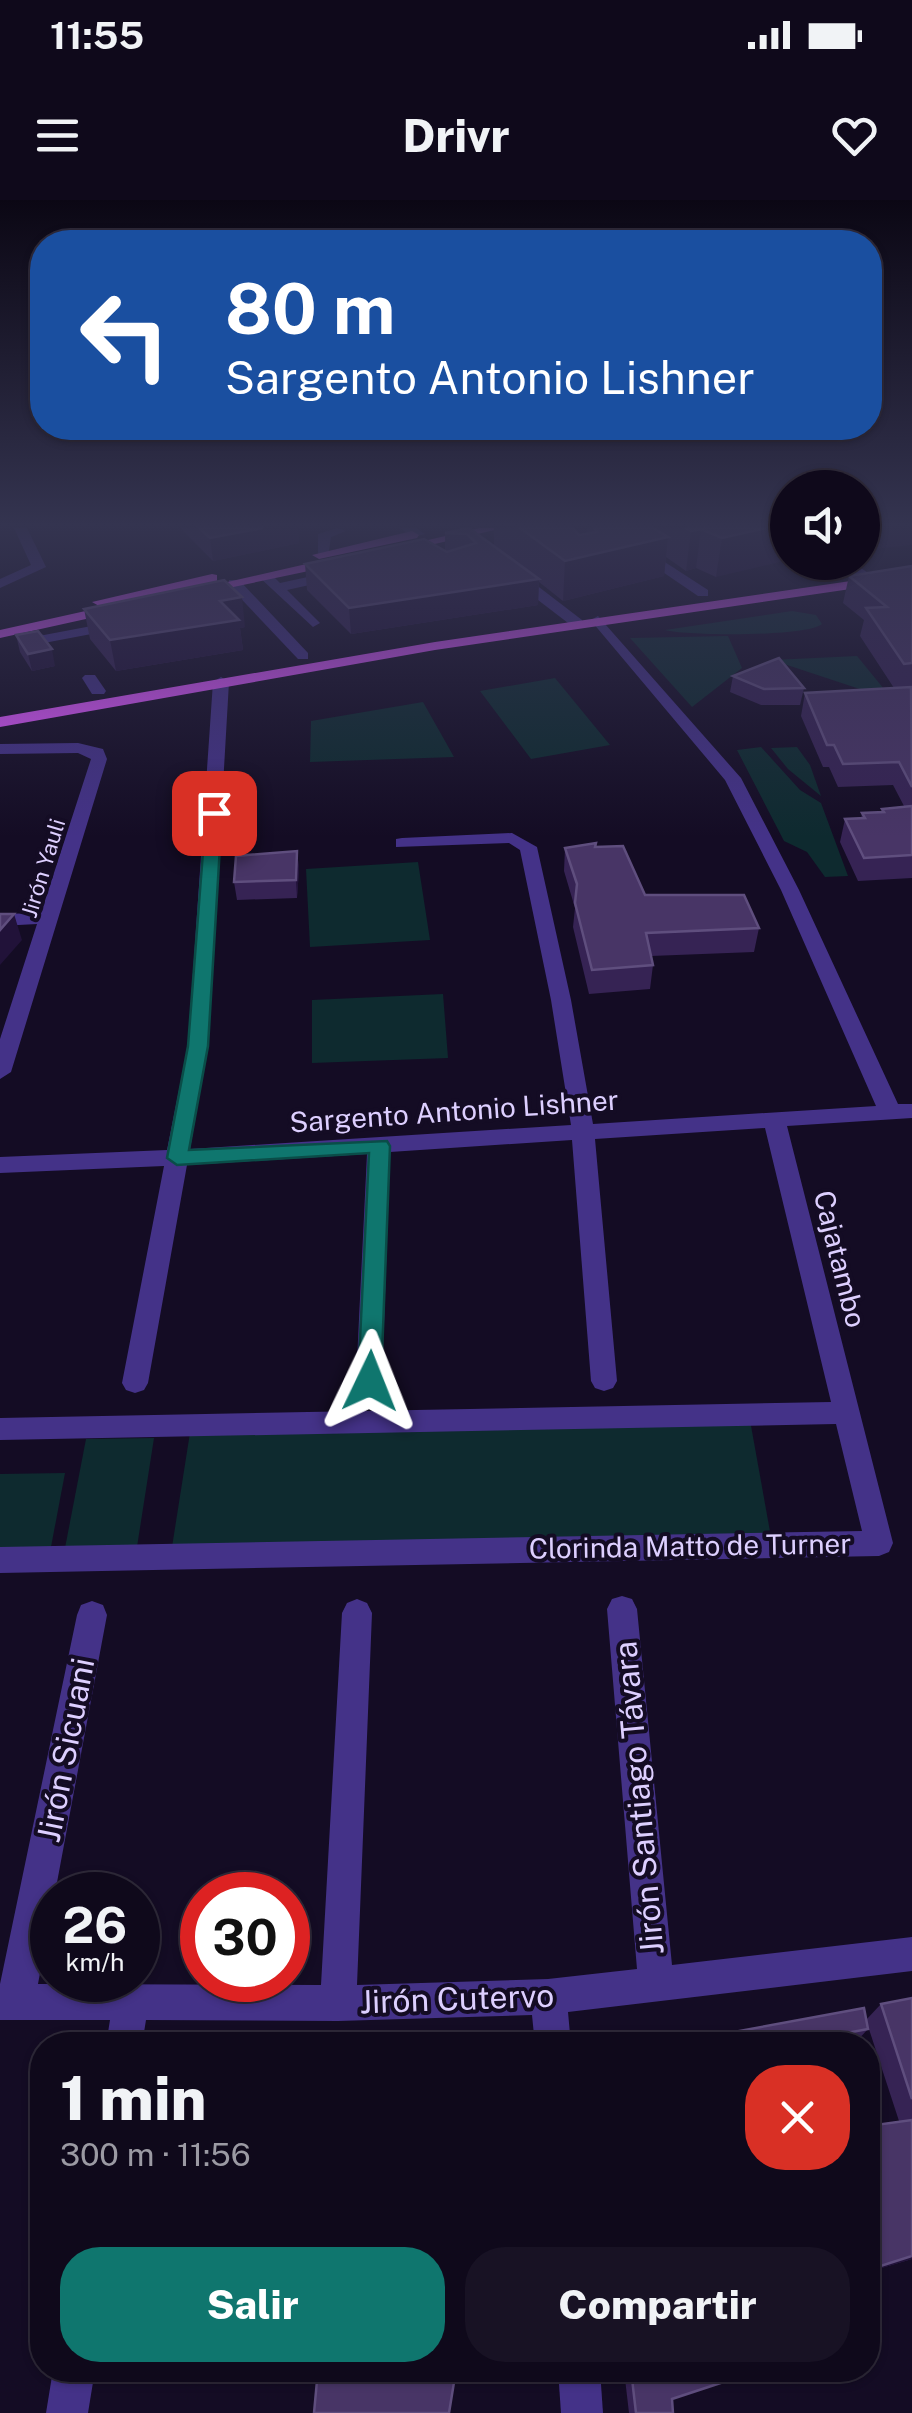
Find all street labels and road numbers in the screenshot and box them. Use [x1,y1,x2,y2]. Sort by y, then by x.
street label: Jirón Yauli [16,815,70,921]
street label: Sargento Antonio Lishner [288,1083,620,1138]
street label: Cajatambo [808,1187,873,1331]
street label: Clorinda Matto de Turner [529,1526,851,1565]
street label: Jirón Santiago Távara [606,1640,671,1956]
street label: Jirón Sicuani [30,1655,101,1845]
street label: Jirón Cutervo [359,1977,555,2020]

